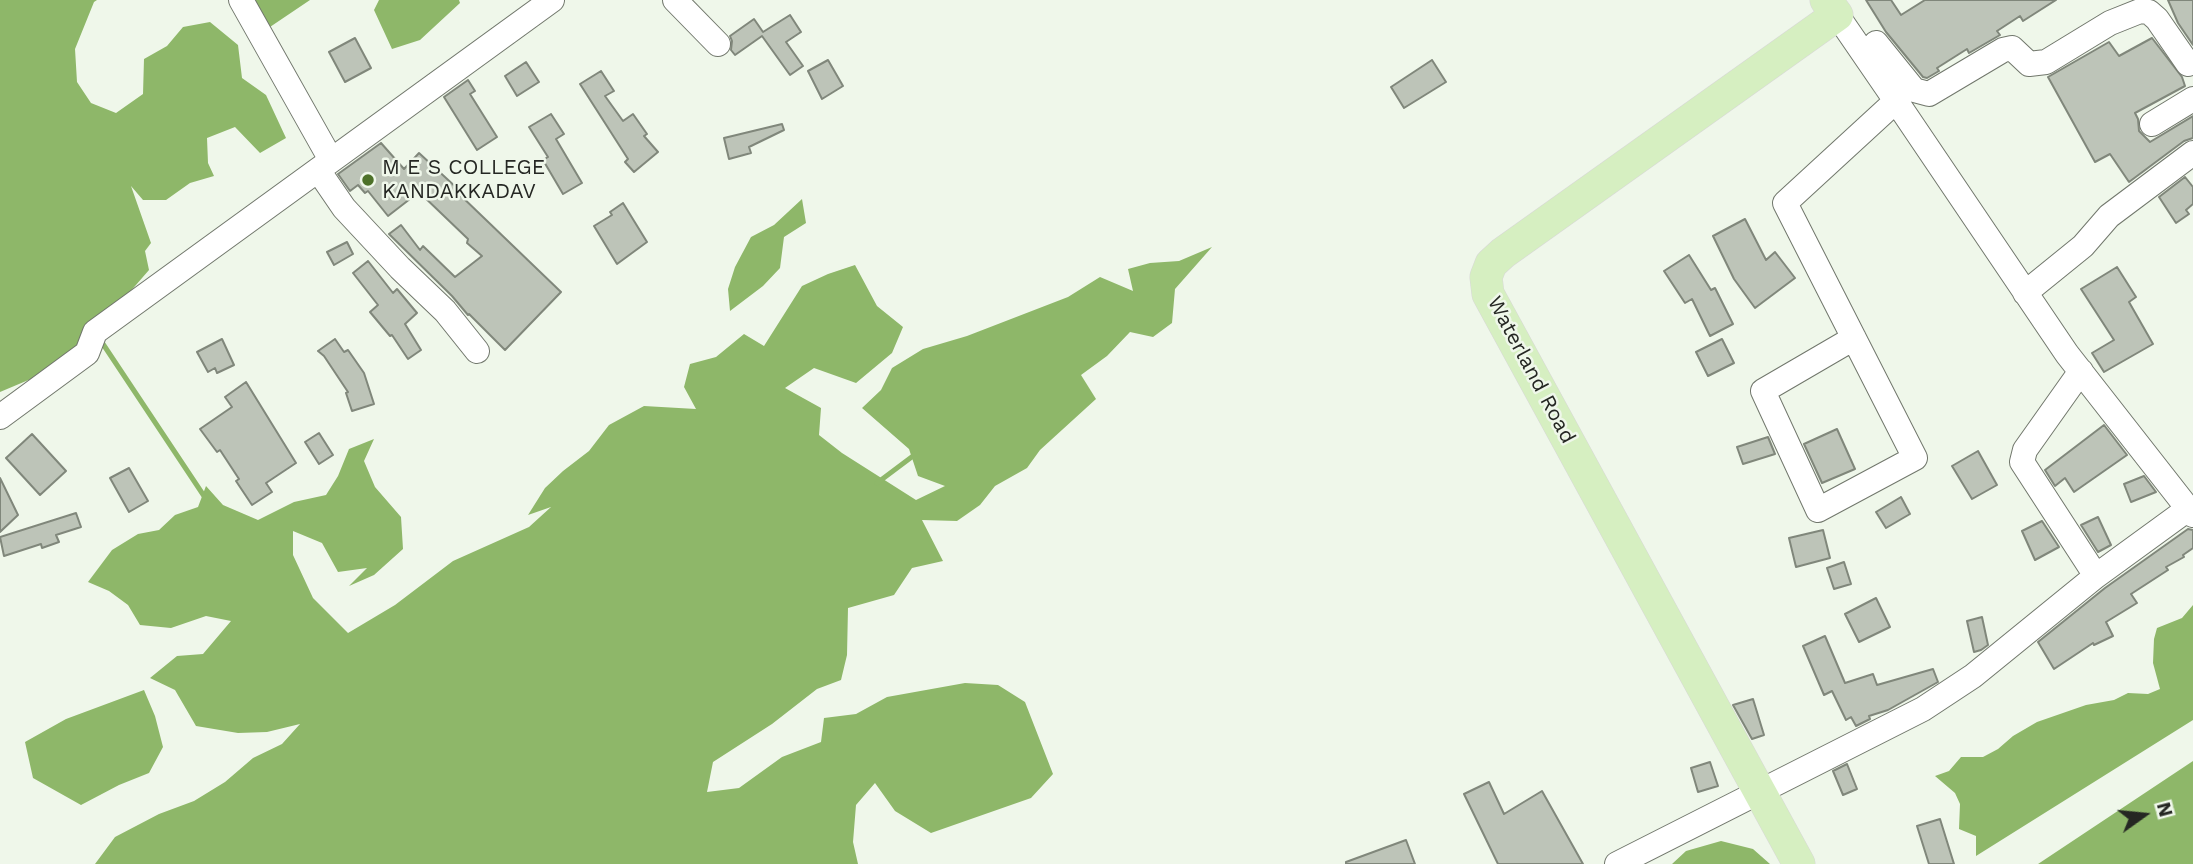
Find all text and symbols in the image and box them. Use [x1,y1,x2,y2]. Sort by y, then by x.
place label: M E S COLLEGE KANDAKKADAV [382,155,545,205]
marker: M E S COLLEGE KANDAKKADAV [360,172,376,188]
street label: Waterland Road [1482,292,1580,448]
north arrow [2109,780,2179,850]
text: N [2152,800,2178,819]

